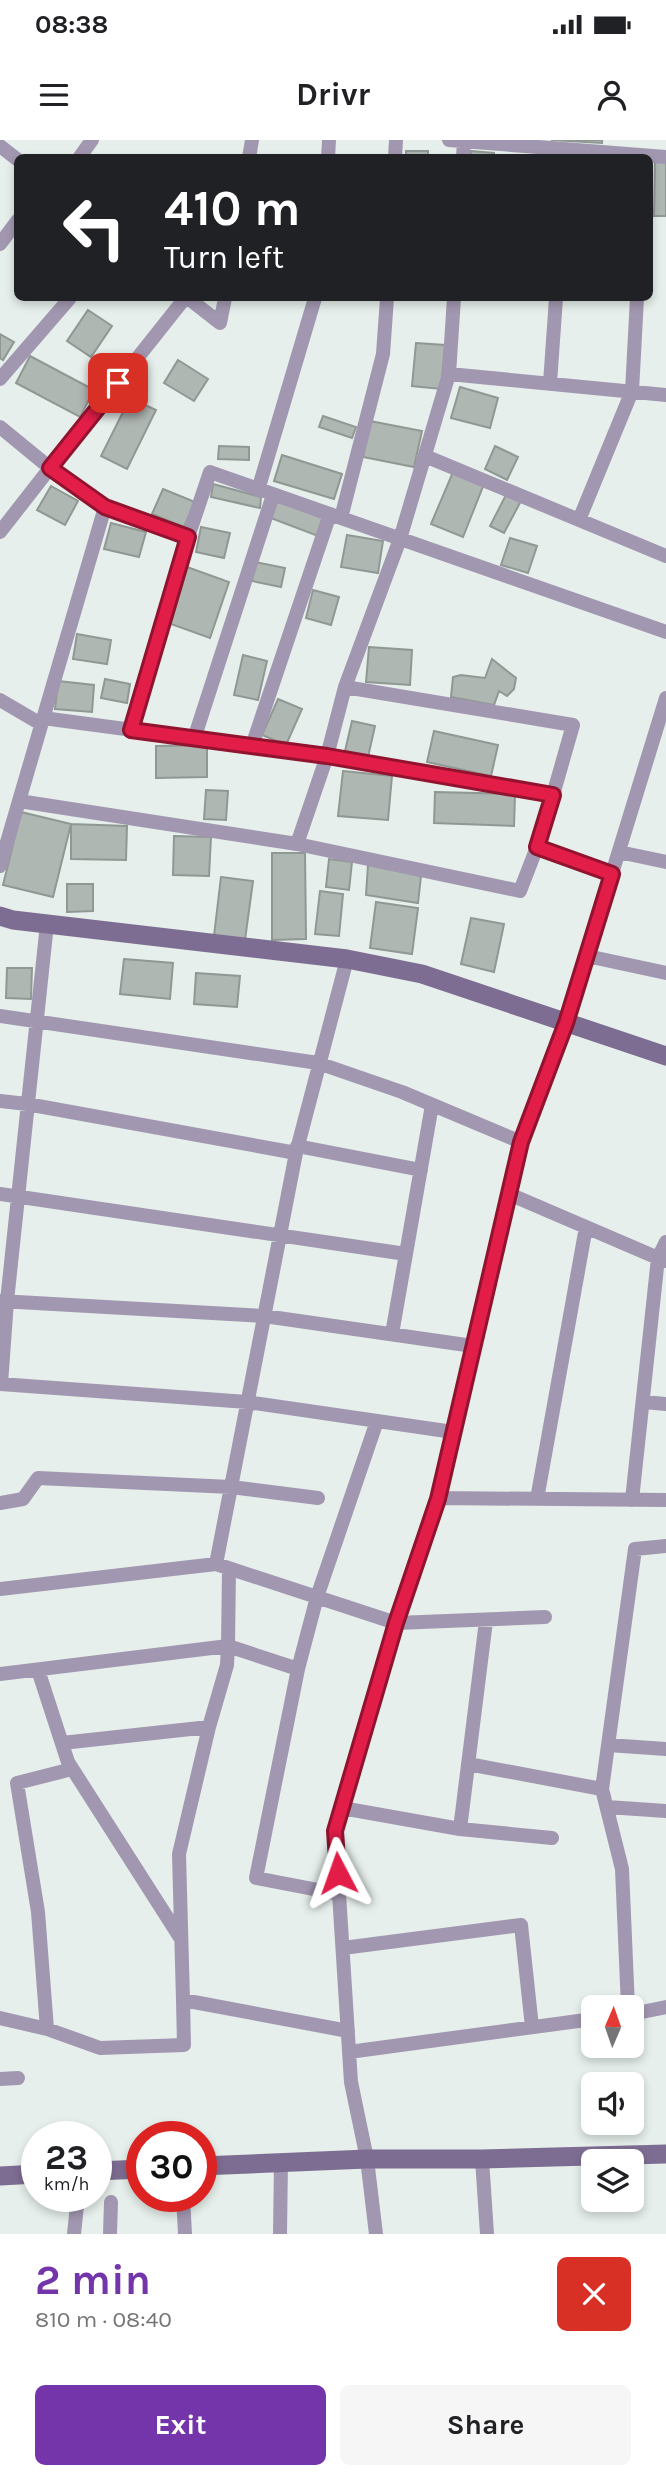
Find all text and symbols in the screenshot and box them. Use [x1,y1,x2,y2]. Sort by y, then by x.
text: 08:38 [35,9,108,40]
icon: menu [35,76,73,114]
text: Drivr [296,76,370,113]
icon: person [593,76,631,114]
text: 410 m [164,180,301,237]
icon: left [49,182,140,273]
text: Turn left [164,239,284,276]
pin [88,353,148,413]
icon: arrive [99,364,137,402]
position arrow [301,1836,375,1910]
north arrow [581,1995,644,2058]
map controls [581,1995,644,2212]
button: sound [581,2072,644,2135]
speed limit sign: 30 [126,2121,217,2212]
text: 23 [45,2137,88,2178]
button: layers [581,2149,644,2212]
text: km/h [44,2173,89,2195]
text: 2 min [35,2255,151,2305]
button: close [557,2257,631,2331]
text: 810 m · 08:40 [35,2306,172,2333]
button: Exit [35,2385,326,2465]
button: Share [340,2385,631,2465]

